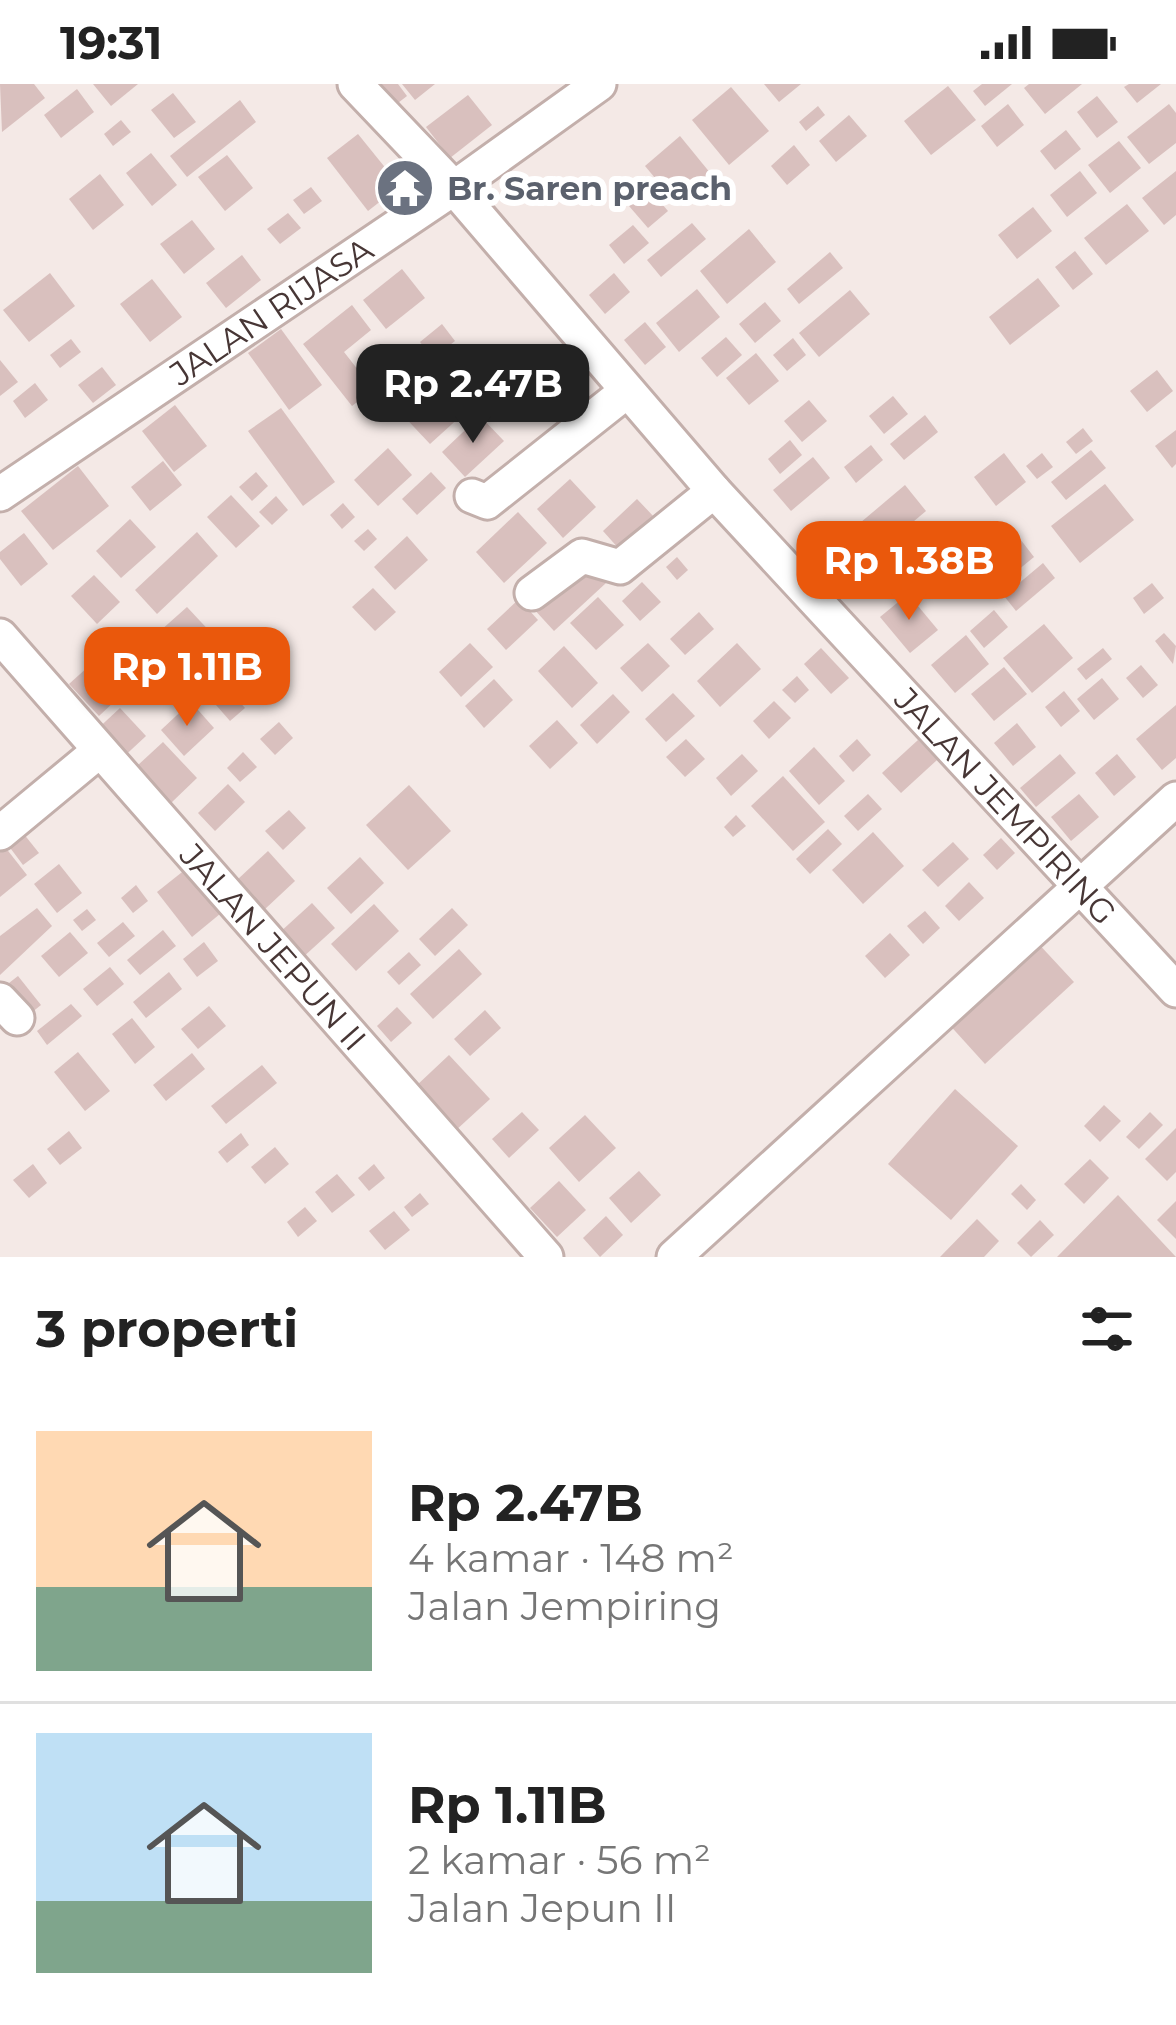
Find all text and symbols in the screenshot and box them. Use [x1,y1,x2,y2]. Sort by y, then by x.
text: 19:31 [60,15,162,70]
temple icon: Br. Saren preach [374,157,436,219]
place label: Br. Saren preach [447,168,732,208]
street label: JALAN RIJASA [161,229,380,394]
pin: Rp 2.47B [349,344,597,446]
text: Rp 2.47B [383,359,563,407]
pin: Rp 1.38B [785,521,1033,623]
text: Rp 1.38B [823,536,995,584]
pin: Rp 1.11B [63,627,311,729]
text: Rp 1.11B [111,642,263,690]
street label: JALAN JEMPIRING [886,679,1125,932]
street label: JALAN JEPUN II [171,835,375,1059]
icon: filters [1074,1296,1140,1362]
text: 3 properti [36,1298,298,1360]
text: Rp 2.47B [408,1472,643,1534]
icon: home [132,1479,276,1623]
text: 4 kamar · 148 m² [408,1534,734,1582]
text: Jalan Jempiring [408,1582,721,1630]
text: Rp 1.11B [408,1774,607,1836]
icon: home [132,1781,276,1925]
text: 2 kamar · 56 m² [408,1836,711,1884]
text: Jalan Jepun II [408,1884,677,1932]

